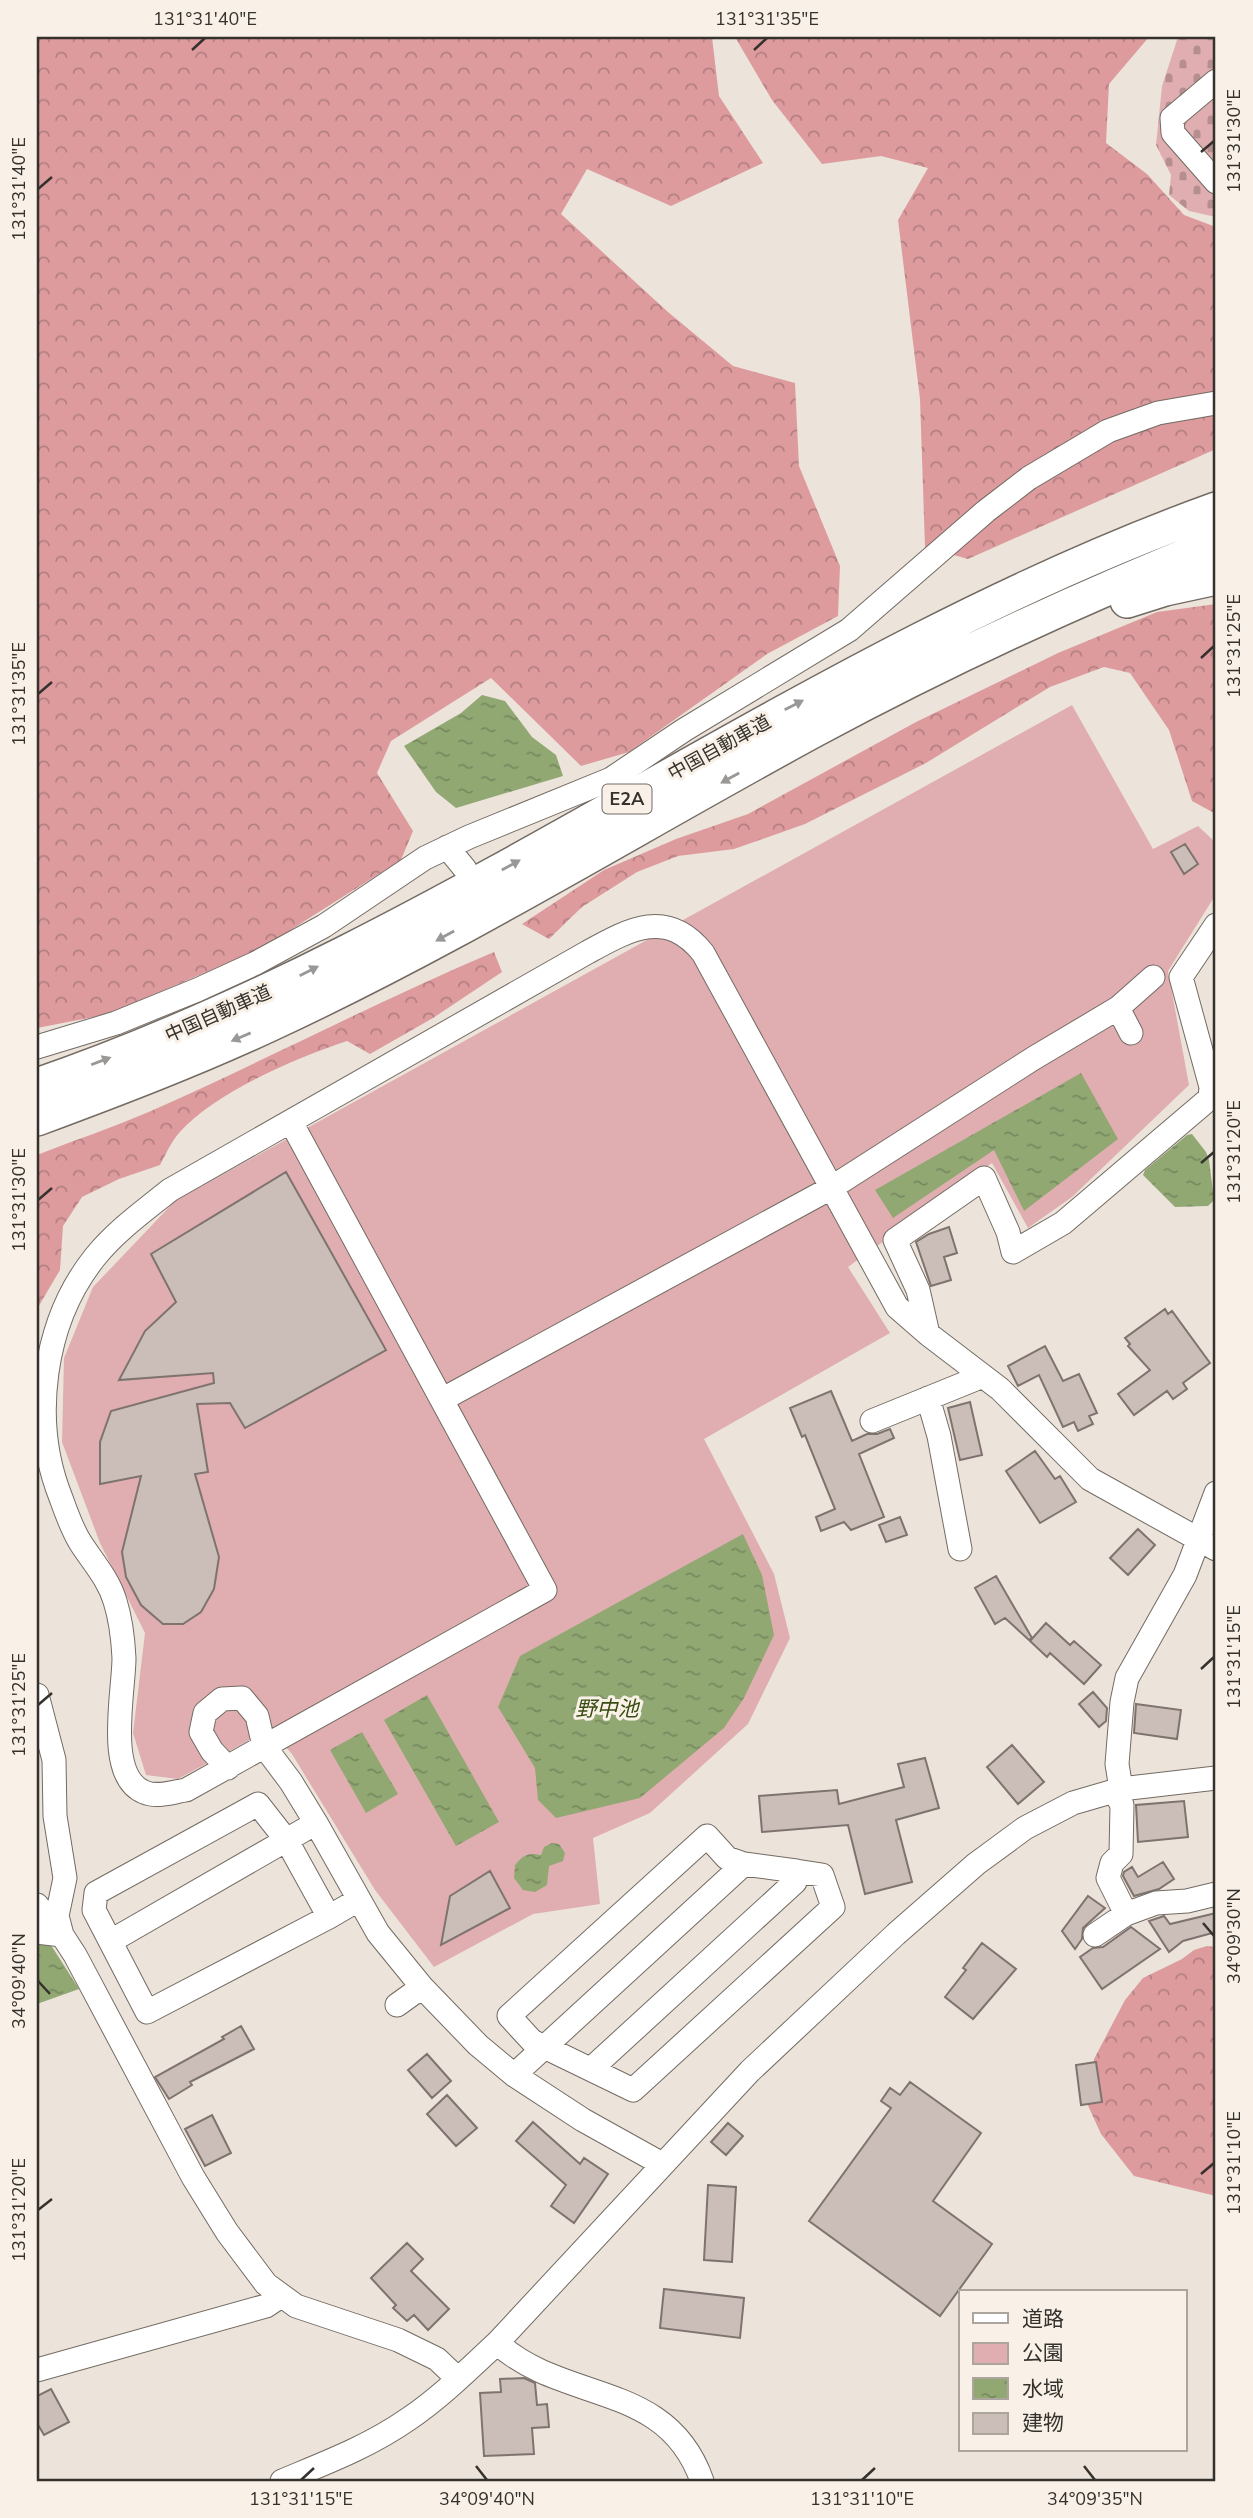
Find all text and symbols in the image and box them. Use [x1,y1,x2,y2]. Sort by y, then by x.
text: 131°31'40"E [153,7,257,31]
text: 131°31'35"E [715,7,819,31]
text: 131°31'30"E [1222,89,1246,193]
text: 131°31'40"E [7,137,31,241]
text: 131°31'25"E [1222,594,1246,698]
text: 131°31'35"E [7,642,31,746]
one-way arrow [784,699,804,710]
street label: 中国自動車道 [663,709,776,787]
one-way arrow [720,772,739,784]
road number: E2A [602,784,652,814]
one-way arrow [501,859,521,871]
one-way arrow [435,930,455,942]
one-way arrow [300,965,320,977]
street label: 中国自動車道 [161,979,276,1049]
one-way arrow [231,1032,252,1043]
one-way arrow [90,1056,111,1067]
text: 131°31'20"E [1222,1100,1246,1204]
text: 131°31'30"E [7,1148,31,1252]
text: 131°31'15"E [1222,1605,1246,1709]
text: 131°31'25"E [7,1653,31,1757]
water label: 野中池 [576,1695,640,1723]
text: 34°09'30"N [1222,1888,1246,1984]
text: 34°09'40"N [7,1933,31,2029]
text: 131°31'10"E [1222,2111,1246,2215]
text: 131°31'20"E [7,2158,31,2262]
legend [959,2290,1186,2452]
text: 道路 [1022,2305,1064,2333]
text: 公園 [1022,2339,1064,2367]
text: 水域 [1022,2375,1064,2403]
text: 建物 [1022,2409,1064,2437]
text: 131°31'15"E [249,2487,353,2511]
text: 34°09'40"N [439,2487,535,2511]
text: 131°31'10"E [810,2487,914,2511]
text: 34°09'35"N [1047,2487,1143,2511]

